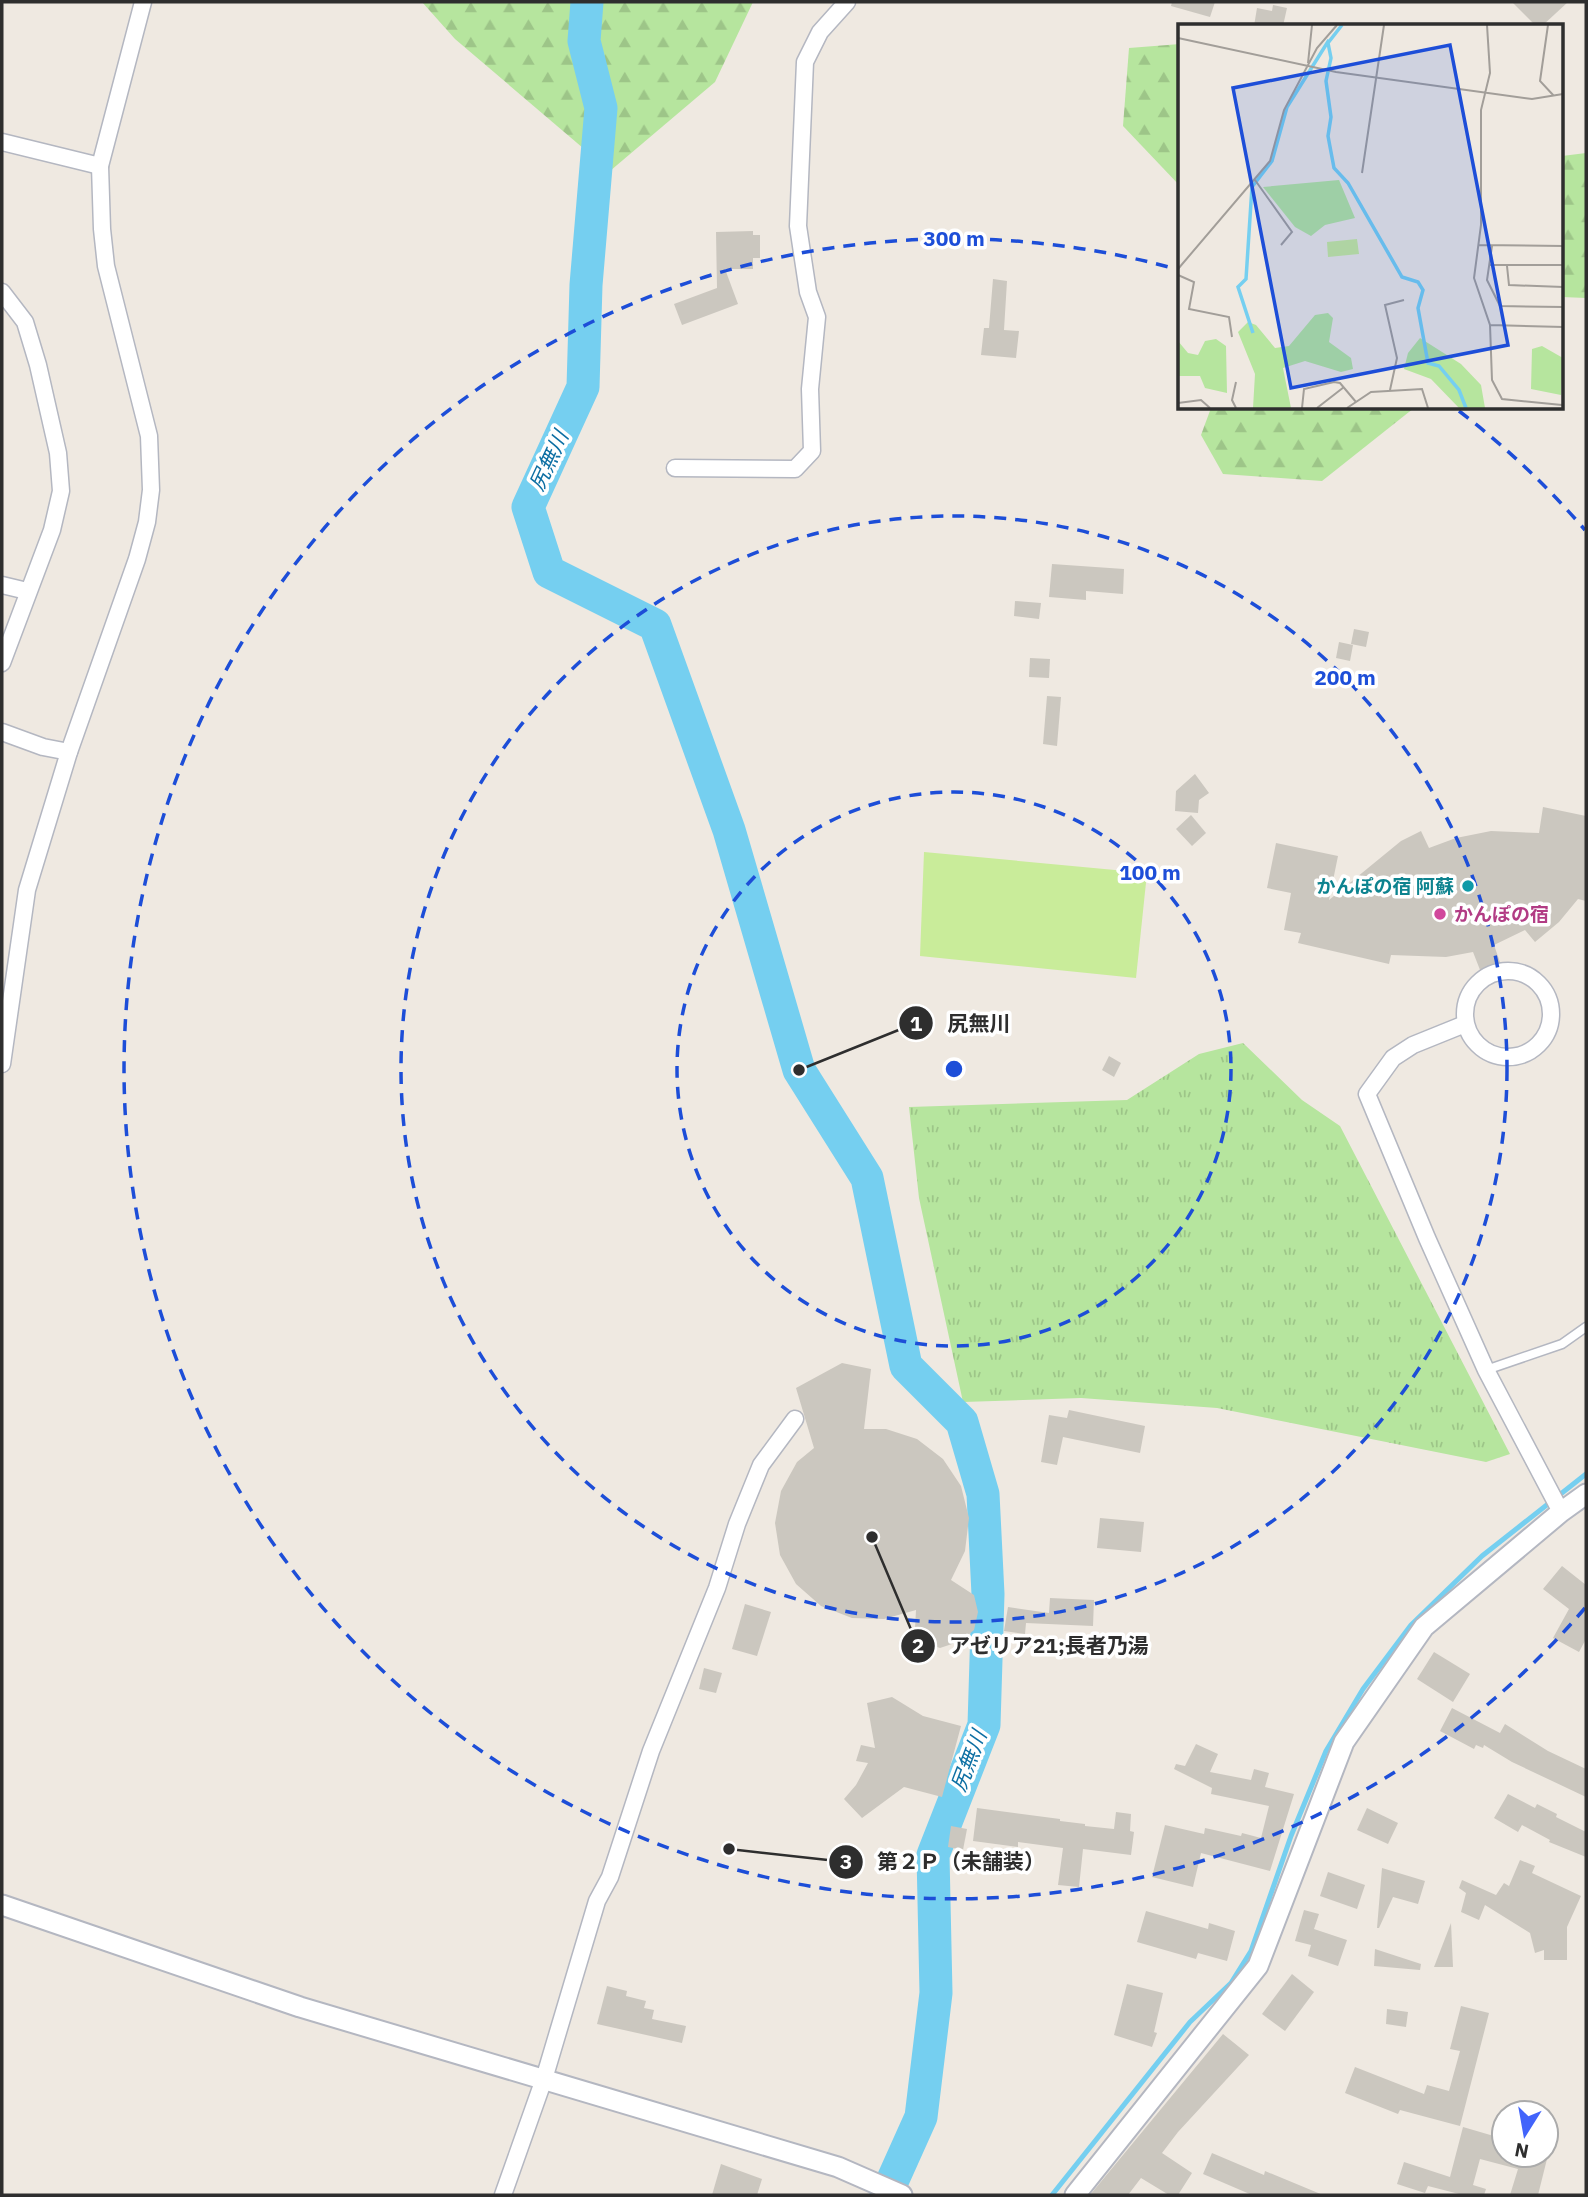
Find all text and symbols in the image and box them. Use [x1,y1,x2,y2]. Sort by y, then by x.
inset map [1178,24,1564,410]
text: 300 m [923,224,985,252]
water label: 尻無川 [522,424,575,495]
text: 200 m [1314,663,1376,691]
text: 100 m [1119,858,1181,886]
place label: かんぽの宿 阿蘇 [1317,874,1454,898]
marker: かんぽの宿 阿蘇 [1460,878,1476,894]
place label: かんぽの宿 [1454,902,1549,926]
marker: かんぽの宿 [1432,906,1448,922]
callout: 尻無川 [898,1002,1024,1044]
text: 1 [910,1009,923,1037]
text: 尻無川 [948,1009,1011,1037]
centre of rings [942,1057,966,1081]
callout: アゼリア21;長者乃湯 [900,1625,1163,1667]
text: 2 [912,1631,924,1659]
text: アゼリア21;長者乃湯 [949,1631,1149,1659]
water label: 尻無川 [944,1724,993,1795]
callout: 第２Ｐ（未舗装） [828,1841,1059,1883]
text: 3 [840,1847,852,1875]
text: 第２Ｐ（未舗装） [877,1847,1045,1875]
north arrow [1490,2099,1560,2169]
text: N [1513,2138,1531,2164]

